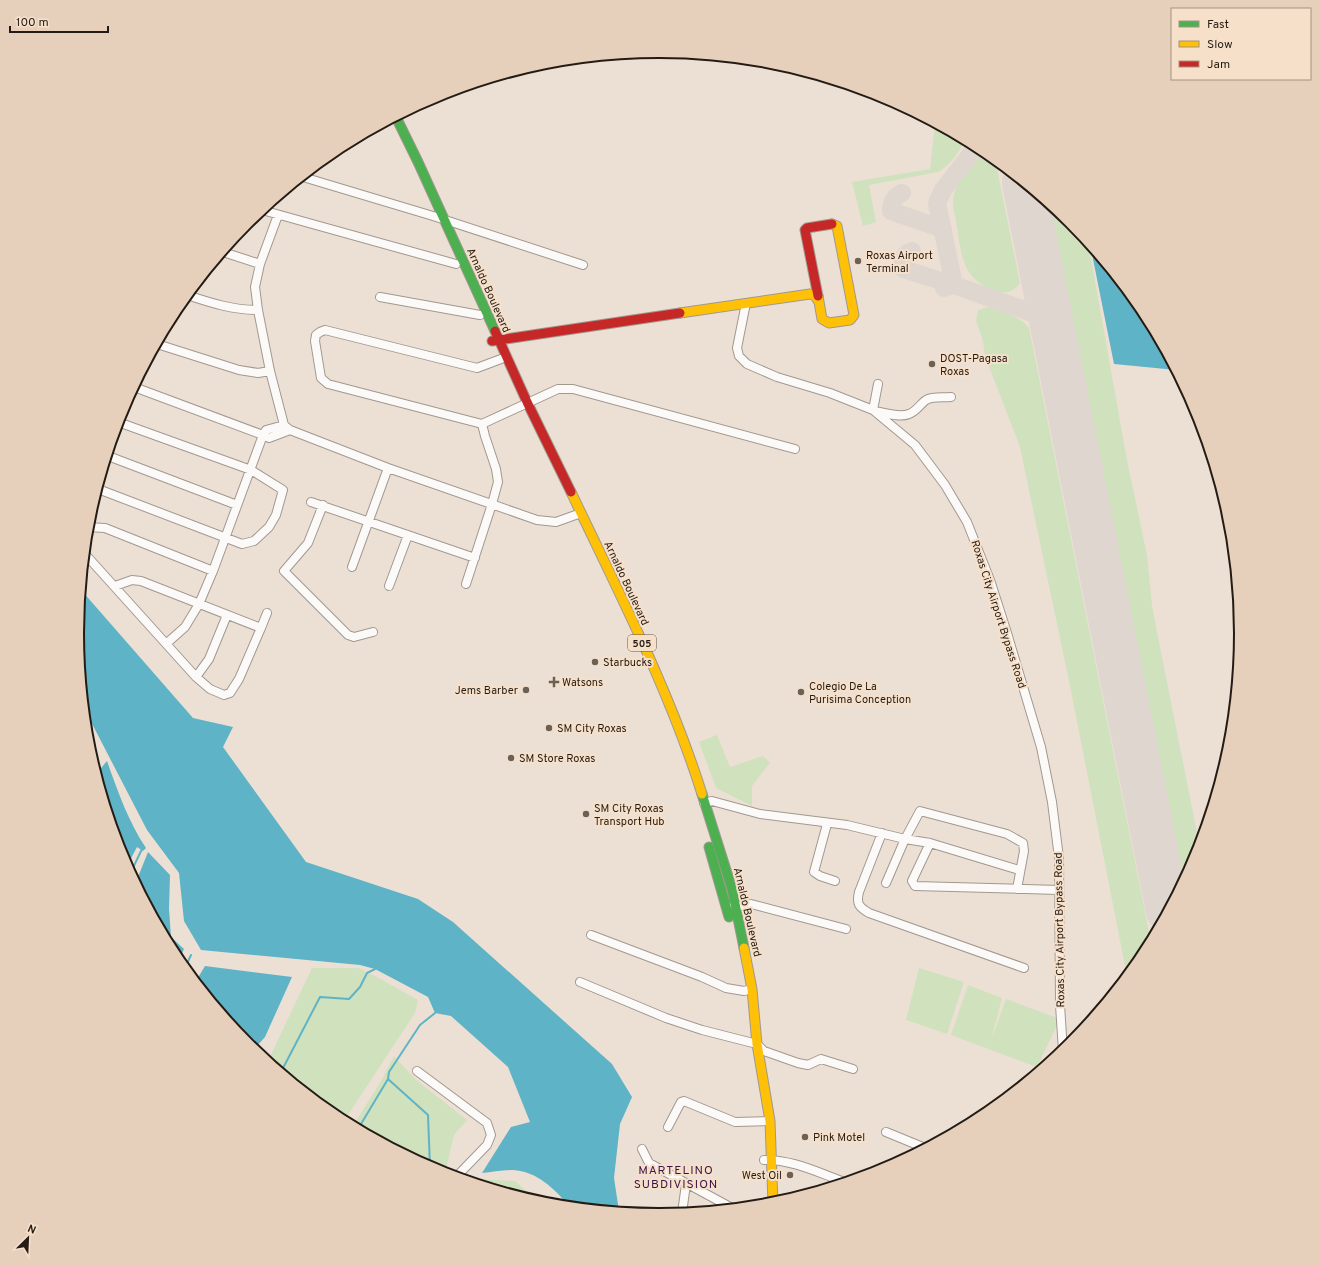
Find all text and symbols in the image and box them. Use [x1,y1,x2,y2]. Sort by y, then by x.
scale bar [10,8,108,34]
legend [1171,8,1311,80]
text: 100 m [16,15,49,31]
text: Fast [1207,17,1229,33]
text: Slow [1207,37,1233,53]
text: Jam [1207,57,1230,73]
street label: Arnaldo Boulevard [463,246,513,335]
place label: Roxas Airport Terminal [866,249,933,276]
marker: Roxas Airport Terminal [853,256,863,266]
place label: DOST-Pagasa Roxas [940,352,1008,379]
marker: DOST-Pagasa Roxas [927,359,937,369]
street label: Roxas City Airport Bypass Road [967,538,1029,690]
street label: Arnaldo Boulevard [600,539,652,628]
road number: 505 [628,635,656,651]
place label: Starbucks [603,656,652,670]
marker: Starbucks [590,657,600,667]
place label: Watsons [562,676,603,690]
marker: Watsons [549,677,559,687]
place label: Colegio De La Purisima Conception [809,680,911,707]
place label: Jems Barber [455,684,519,698]
marker: Jems Barber [521,685,531,695]
marker: Colegio De La Purisima Conception [796,687,806,697]
place label: SM City Roxas [557,722,627,736]
marker: SM City Roxas [544,723,554,733]
place label: SM Store Roxas [519,752,595,766]
marker: SM Store Roxas [506,753,516,763]
place label: SM City Roxas Transport Hub [594,802,665,829]
marker: SM City Roxas Transport Hub [581,809,591,819]
street label: Roxas City Airport Bypass Road [1052,852,1068,1008]
street label: Arnaldo Boulevard [730,866,764,958]
place label: Pink Motel [813,1131,865,1145]
marker: Pink Motel [800,1132,810,1142]
district label: MARTELINO SUBDIVISION [634,1163,718,1193]
place label: West Oil [742,1169,782,1183]
marker: West Oil [785,1170,795,1180]
north arrow [8,1218,48,1258]
text: N [25,1222,38,1238]

